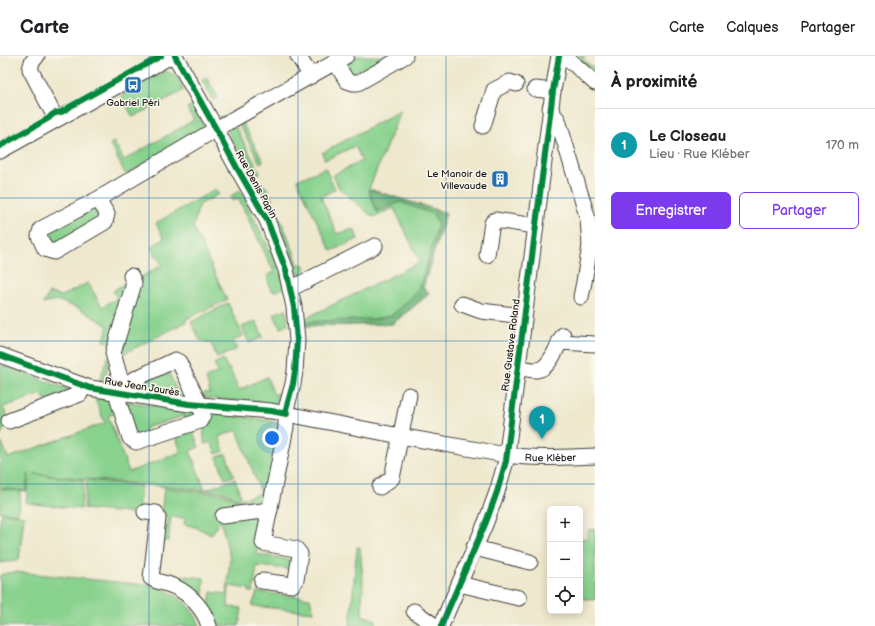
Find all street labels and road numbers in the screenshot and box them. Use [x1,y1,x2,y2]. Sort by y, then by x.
street label: Rue Denis Papin [233,149,280,221]
street label: Rue Gustave Roland [499,298,523,392]
street label: Rue Jean Jaurès [103,375,180,399]
street label: Rue Kléber [524,452,577,464]

